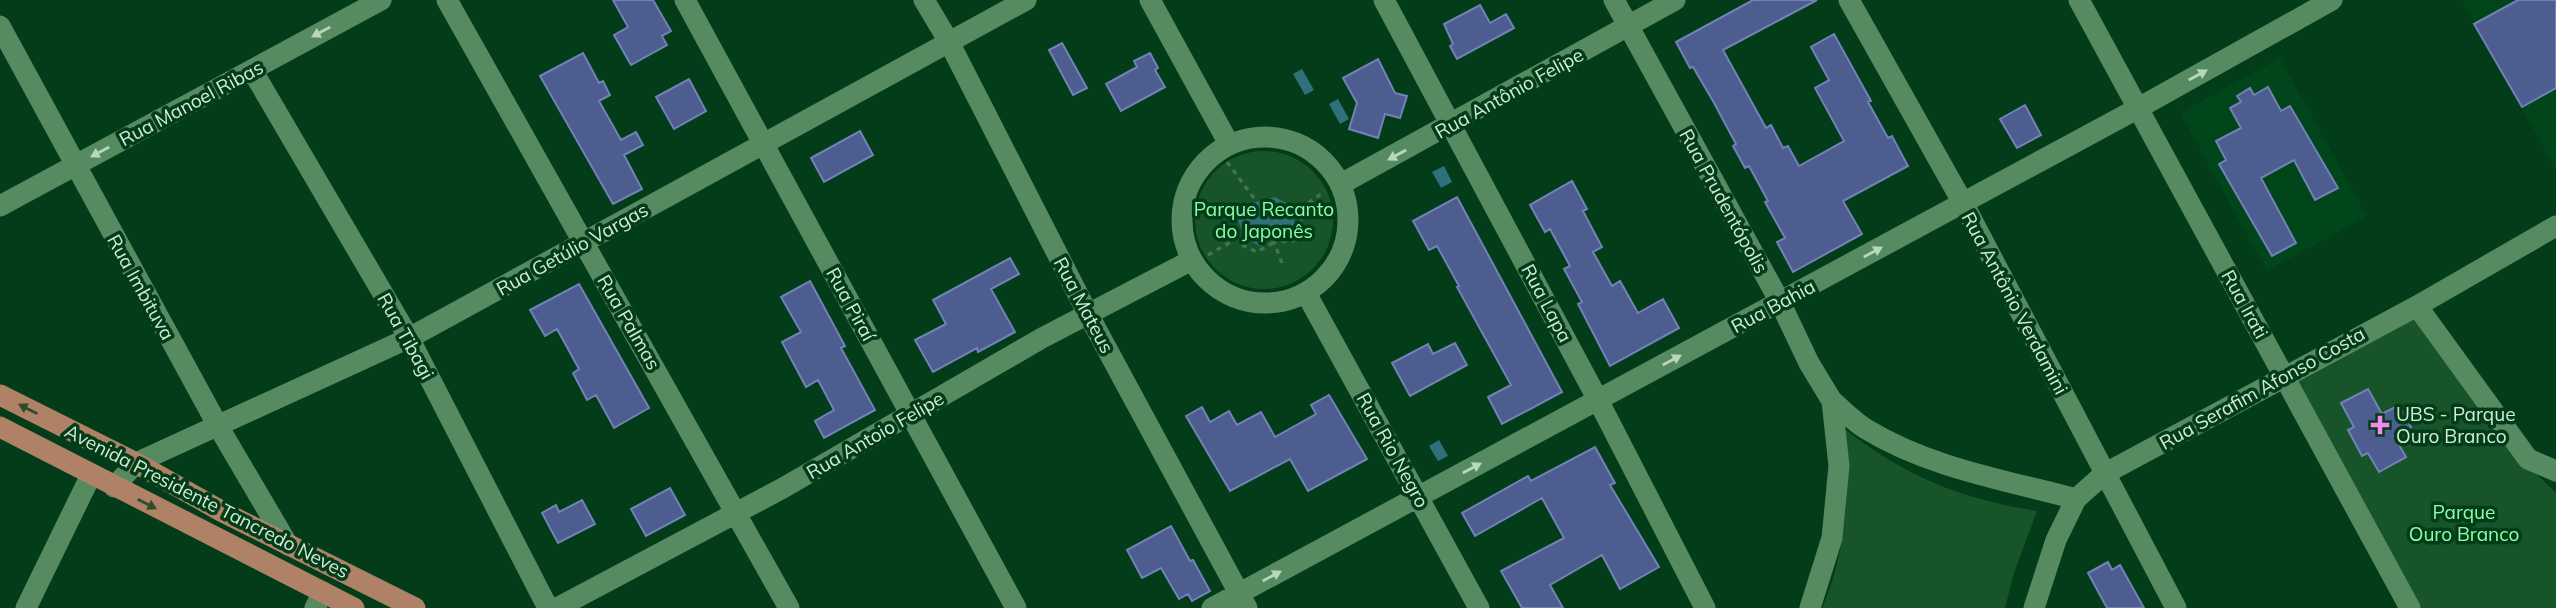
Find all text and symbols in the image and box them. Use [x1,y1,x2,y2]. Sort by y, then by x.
one-way arrow [311,27,331,38]
street label: Rua Antônio Felipe [1431,42,1587,144]
street label: Rua Manoel Ribas [115,55,267,151]
one-way arrow [2188,69,2207,81]
street label: Rua Prudentópolis [1674,125,1774,277]
one-way arrow [89,146,109,158]
one-way arrow [1387,149,1407,161]
street label: Rua Getúlio Vargas [492,197,652,301]
park label: Parque Recanto do Japonês [1194,197,1334,243]
street label: Rua Antônio Verdamini [1957,208,2073,398]
street label: Rua Imbituva [102,230,180,344]
one-way arrow [1863,246,1882,258]
street label: Rua Mateus [1049,253,1119,357]
street label: Rua Lapa [1516,260,1578,346]
street label: Rua Piraí [821,263,882,346]
street label: Rua Irati [2216,265,2274,343]
street label: Rua Palmas [592,270,666,374]
street label: Rua Bahia [1727,274,1819,338]
street label: Rua Tibagi [372,289,440,383]
street label: Rua Serafim Afonso Costa [2155,321,2369,455]
one-way arrow [1663,354,1683,366]
street label: Rua Antoio Felipe [802,386,948,484]
street label: Rua Rio Negro [1352,388,1434,512]
place label: UBS - Parque Ouro Branco [2396,402,2515,448]
one-way arrow [18,403,38,414]
marker: UBS - Parque Ouro Branco [2370,415,2390,435]
street label: Avenida Presidente Tancredo Neves [61,419,353,583]
one-way arrow [1462,462,1482,474]
one-way arrow [138,498,157,510]
park label: Parque Ouro Branco [2409,500,2519,546]
one-way arrow [1262,570,1282,581]

